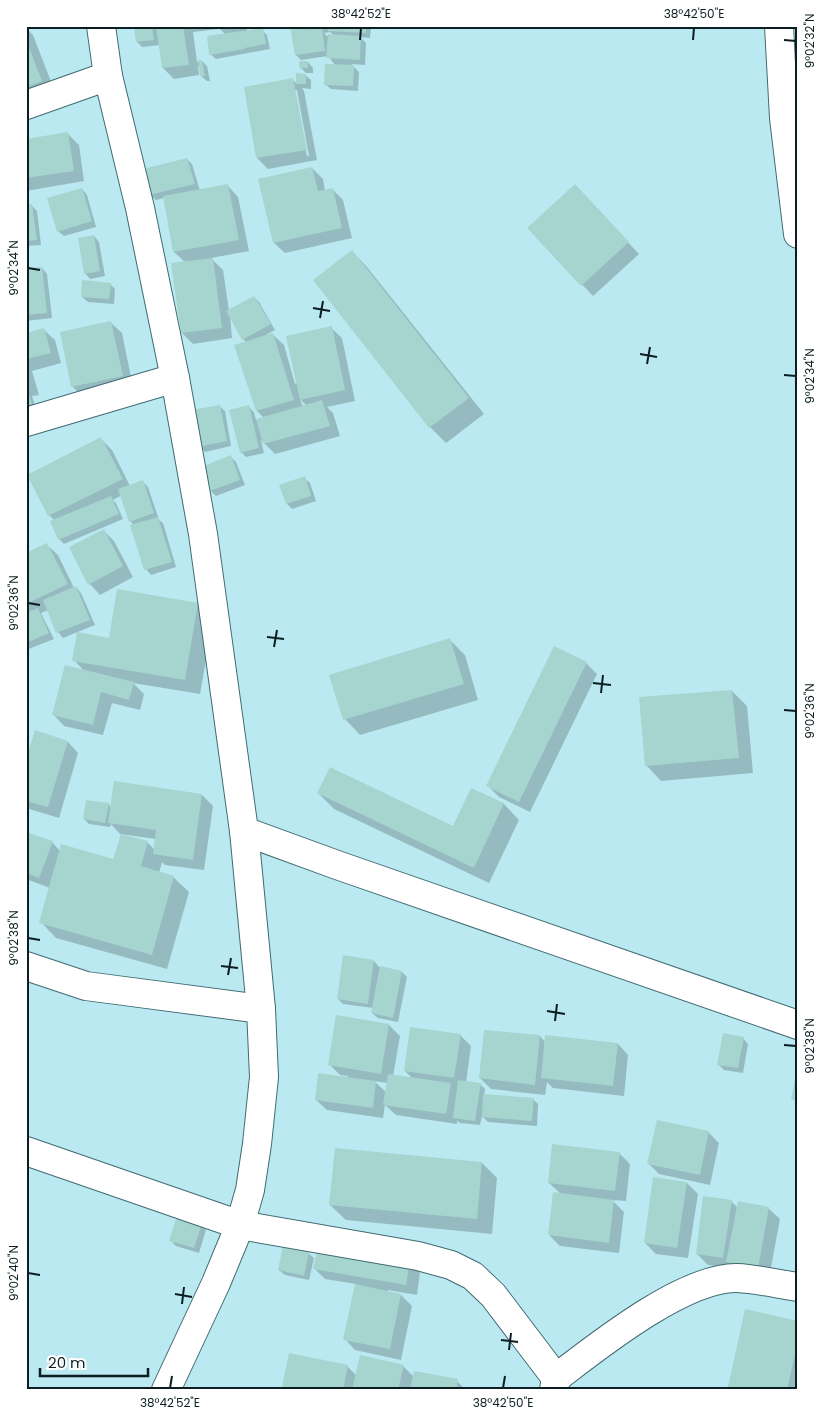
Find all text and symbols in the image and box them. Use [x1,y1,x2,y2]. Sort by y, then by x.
text: 38°42'52"E [331,5,391,22]
text: 38°42'50"E [664,5,724,22]
text: 9°02'32"N [801,14,818,68]
text: 9°02'34"N [5,240,22,296]
text: 9°02'34"N [801,348,818,404]
text: 9°02'36"N [5,575,22,631]
text: 9°02'36"N [801,683,818,739]
text: 9°02'38"N [5,910,22,966]
text: 9°02'38"N [801,1018,818,1074]
text: 9°02'40"N [5,1245,22,1301]
scale bar [40,1346,148,1378]
text: 20 m [48,1352,86,1373]
text: 38°42'52"E [140,1394,200,1411]
text: 38°42'50"E [473,1394,533,1411]

